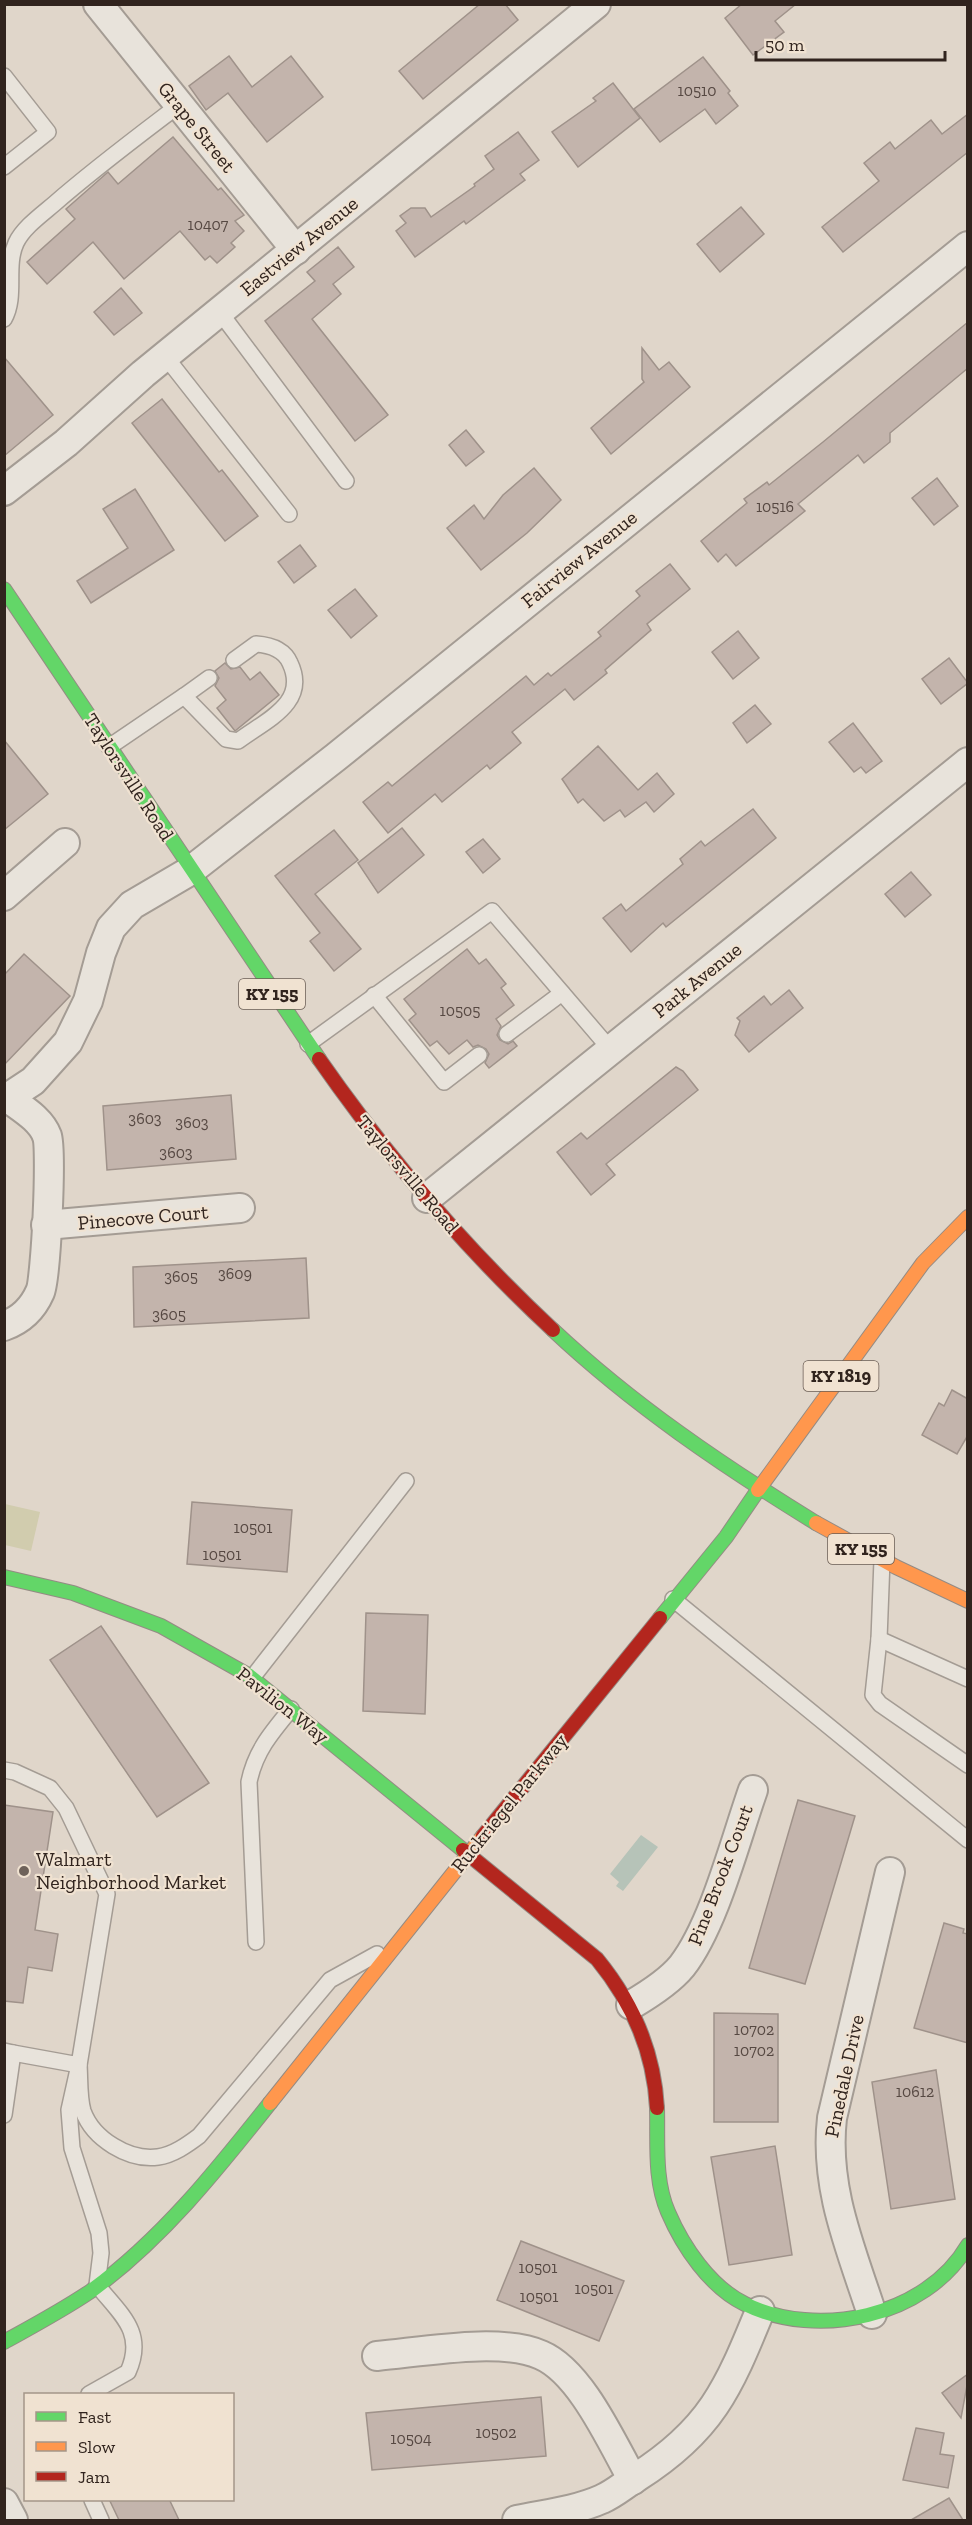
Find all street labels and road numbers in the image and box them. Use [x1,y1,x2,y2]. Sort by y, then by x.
street label: Grape Street [153,77,241,178]
street label: Eastview Avenue [235,191,363,301]
street label: Fairview Avenue [516,505,642,613]
street label: Taylorsville Road [79,709,179,845]
street label: Park Avenue [648,937,746,1023]
road number: KY 155 [239,979,305,1009]
street label: Taylorsville Road [352,1110,464,1238]
street label: Pinecove Court [77,1199,210,1235]
road number: KY 1819 [804,1361,878,1391]
road number: KY 155 [828,1534,894,1564]
street label: Pavilion Way [232,1662,334,1749]
street label: Ruckriegel Parkway [446,1728,573,1877]
street label: Pine Brook Court [682,1801,758,1949]
street label: Pinedale Drive [819,2012,869,2140]

